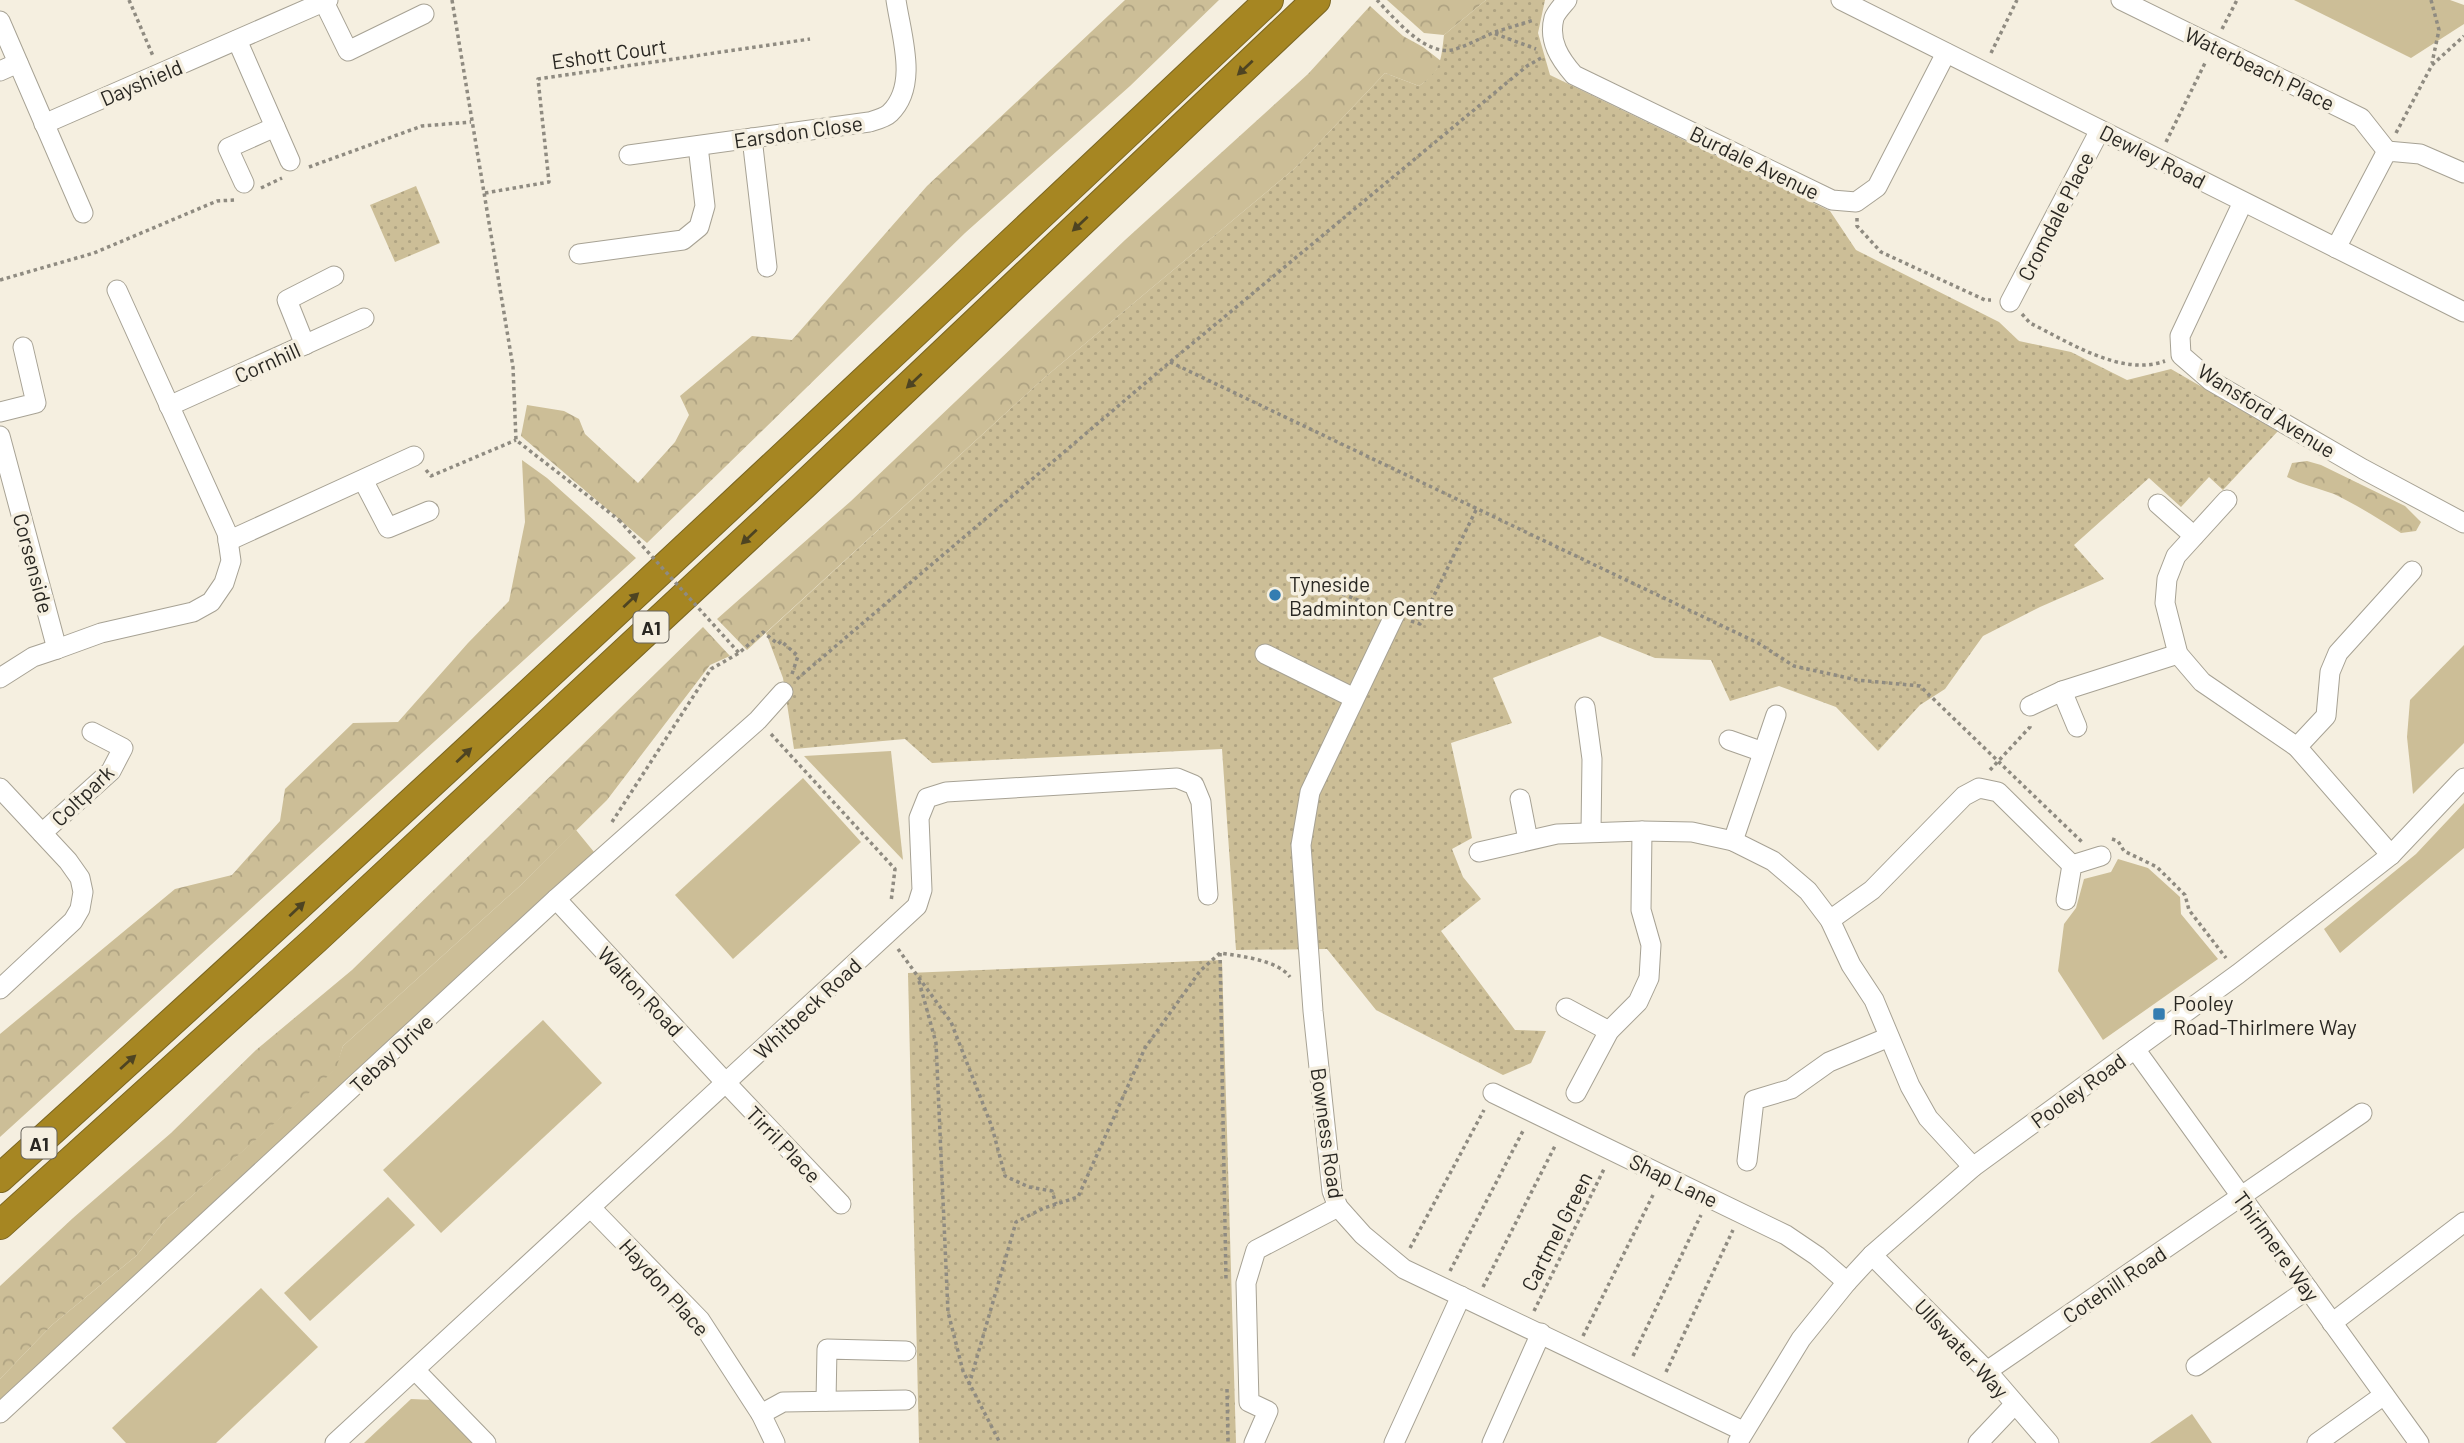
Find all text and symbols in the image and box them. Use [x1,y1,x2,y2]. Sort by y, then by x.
street label: Waterbeach Place [2181,21,2339,115]
street label: Eshott Court [550,33,668,73]
street label: Dayshield [96,54,186,110]
one-way arrow [1237,60,1254,76]
street label: Earsdon Close [732,110,864,152]
street label: Dewley Road [2096,119,2210,193]
street label: Burdale Avenue [1686,120,1824,204]
street label: Cromdale Place [2012,147,2098,285]
one-way arrow [1072,216,1089,232]
street label: Cornhill [230,336,304,388]
street label: Wansford Avenue [2194,358,2340,462]
one-way arrow [906,372,923,388]
street label: Corsenside [9,510,59,616]
one-way arrow [741,528,758,544]
place label: Tyneside Badminton Centre [1289,571,1454,620]
marker: Tyneside Badminton Centre [1267,587,1283,603]
one-way arrow [622,592,640,608]
road number: A1 [634,612,668,642]
one-way arrow [455,747,472,763]
street label: Coltpark [46,759,118,831]
one-way arrow [288,901,306,917]
street label: Walton Road [593,941,689,1041]
street label: Whitbeck Road [748,952,866,1064]
place label: Pooley Road-Thirlmere Way [2173,990,2357,1039]
marker: Pooley Road-Thirlmere Way [2151,1006,2167,1022]
street label: Tebay Drive [344,1008,438,1098]
street label: Pooley Road [2026,1047,2130,1133]
one-way arrow [119,1054,137,1070]
street label: Bowness Road [1306,1066,1350,1200]
street label: Tirril Place [741,1101,827,1187]
road number: A1 [22,1128,56,1158]
street label: Shap Lane [1626,1148,1722,1212]
street label: Cartmel Green [1515,1167,1597,1295]
street label: Thirlmere Way [2229,1186,2326,1306]
street label: Haydon Place [615,1233,715,1341]
street label: Cotehill Road [2057,1240,2171,1328]
street label: Ullswater Way [1910,1293,2014,1403]

